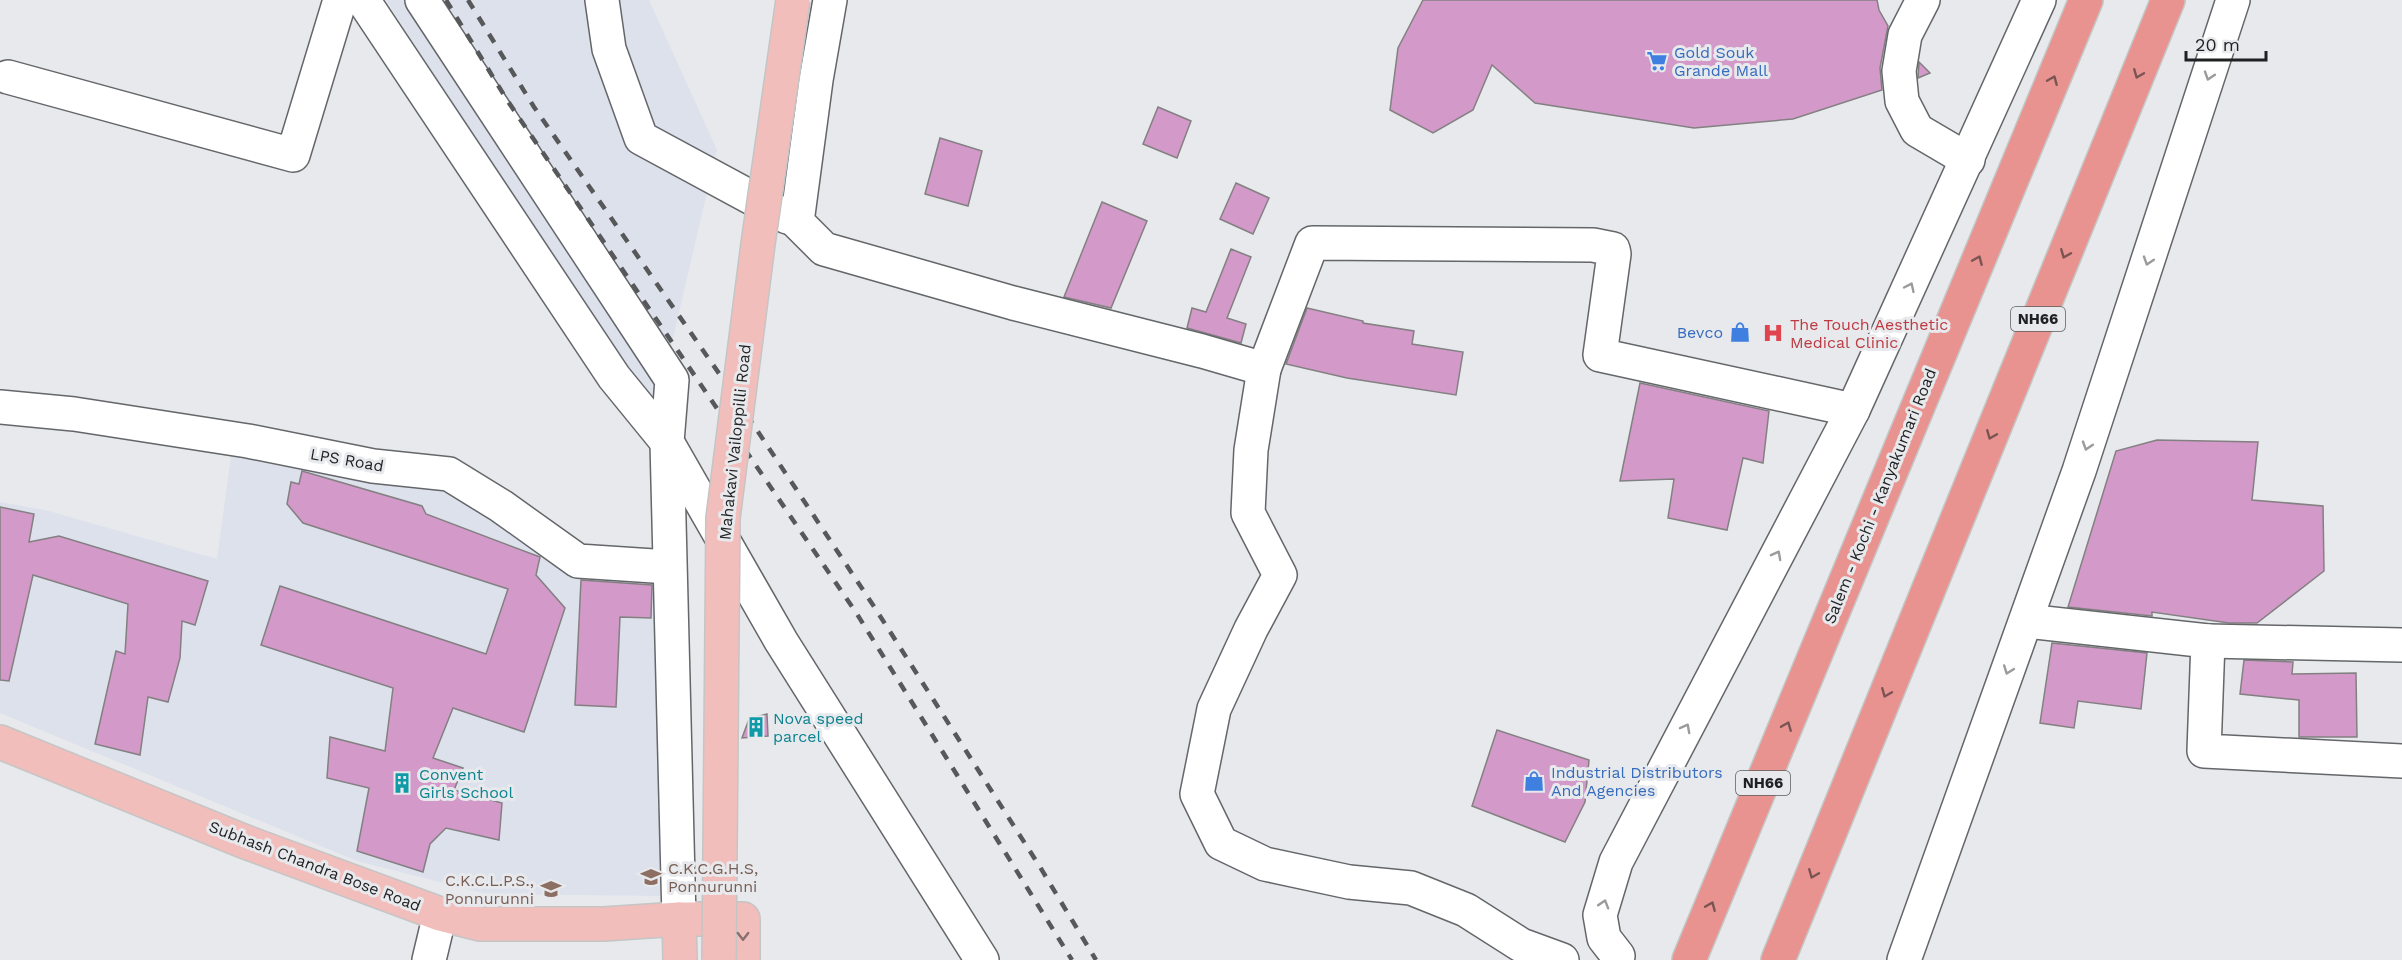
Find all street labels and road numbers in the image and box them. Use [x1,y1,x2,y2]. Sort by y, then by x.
road number: NH66 [2011,307,2065,331]
street label: Mahakavi Vailoppilli Road [715,343,755,541]
street label: Salem - Kochi - Kanyakumari Road [1820,365,1940,627]
street label: LPS Road [309,444,385,476]
road number: NH66 [1736,771,1790,795]
street label: Subhash Chandra Bose Road [206,817,424,915]

